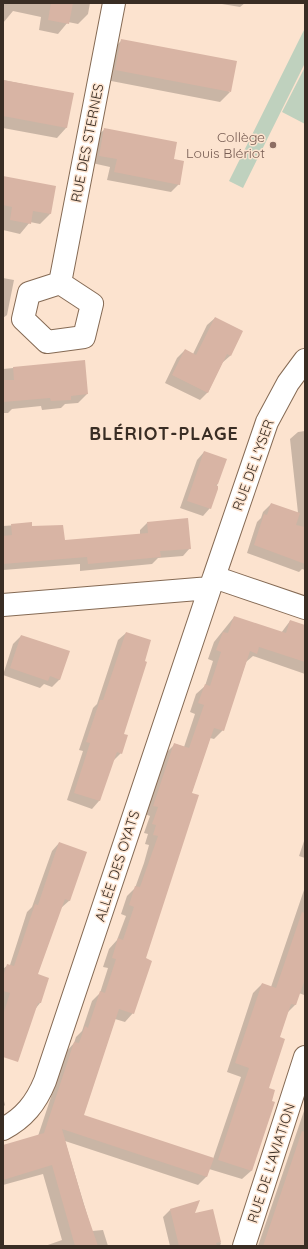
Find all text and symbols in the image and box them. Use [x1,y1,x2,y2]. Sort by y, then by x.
street label: RUE DES STERNES [67,82,107,204]
place label: Collège Louis Blériot [186,128,265,162]
marker: Collège Louis Blériot [268,140,278,150]
street label: RUE DE L'YSER [228,417,278,513]
district label: BLÉRIOT-PLAGE [89,422,239,445]
street label: ALLÉE DES OYATS [91,808,143,924]
street label: RUE DE L'AVIATION [243,1101,299,1225]

